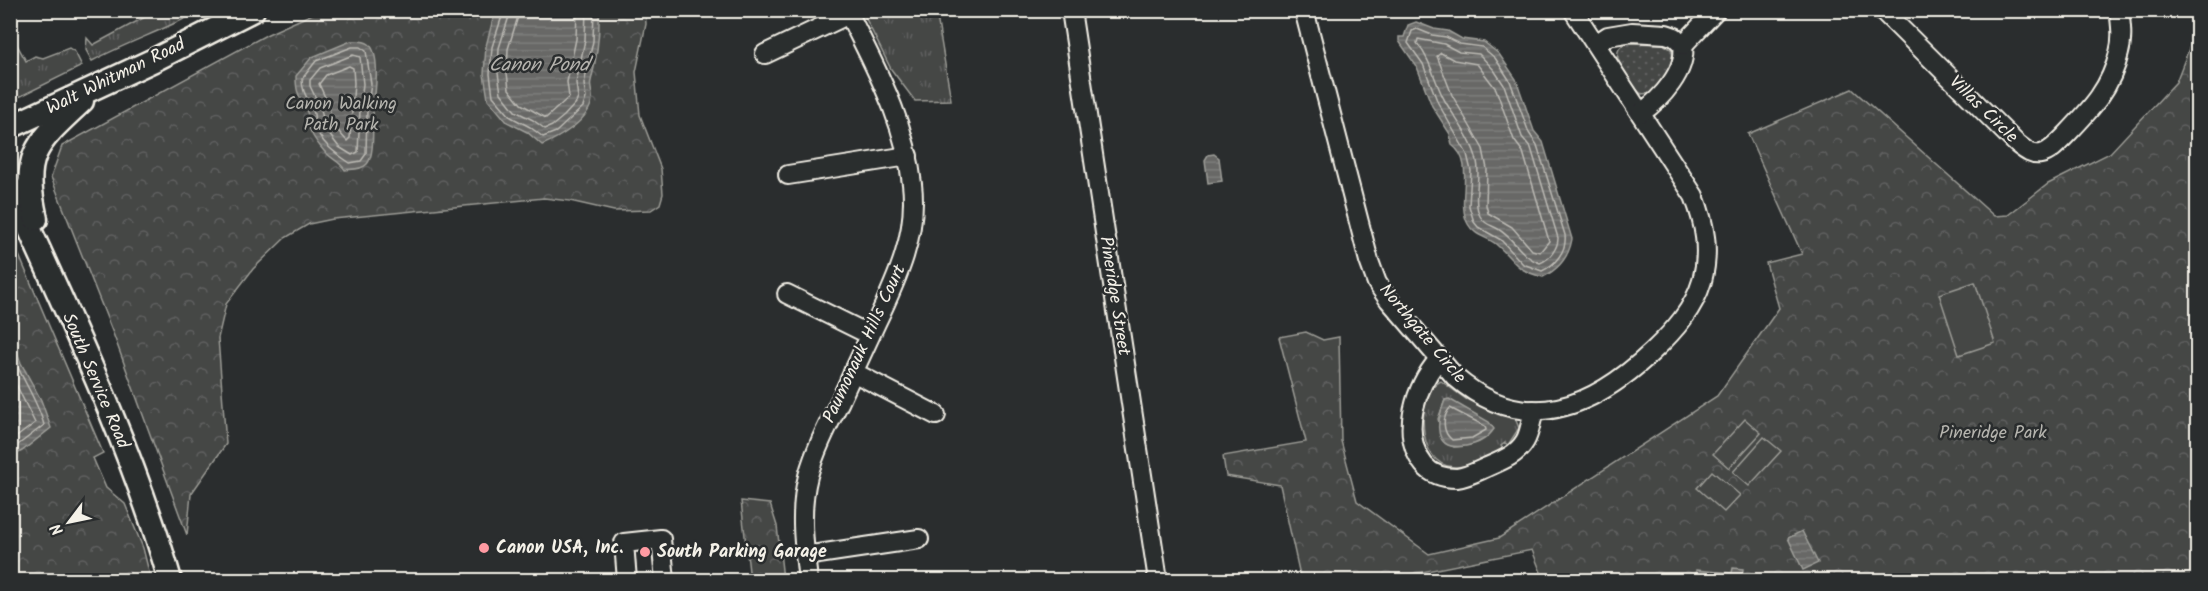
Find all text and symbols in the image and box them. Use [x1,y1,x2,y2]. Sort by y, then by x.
street label: Walt Whitman Road [41,30,191,123]
water label: Canon Pond [489,50,594,82]
street label: Villas Circle [1941,69,2025,151]
park label: Canon Walking Path Park [285,90,397,140]
street label: Pineridge Street [1090,234,1138,359]
street label: Paumonauk Hills Court [815,259,915,428]
street label: Northgate Circle [1371,277,1473,391]
street label: South Service Road [53,309,137,454]
park label: Pineridge Park [1939,419,2047,448]
north arrow [39,492,99,552]
text: N [44,518,71,540]
place label: Canon USA, Inc. [496,534,624,563]
place label: South Parking Garage [657,538,827,567]
marker: Canon USA, Inc. [477,541,491,555]
marker: South Parking Garage [638,545,652,559]

